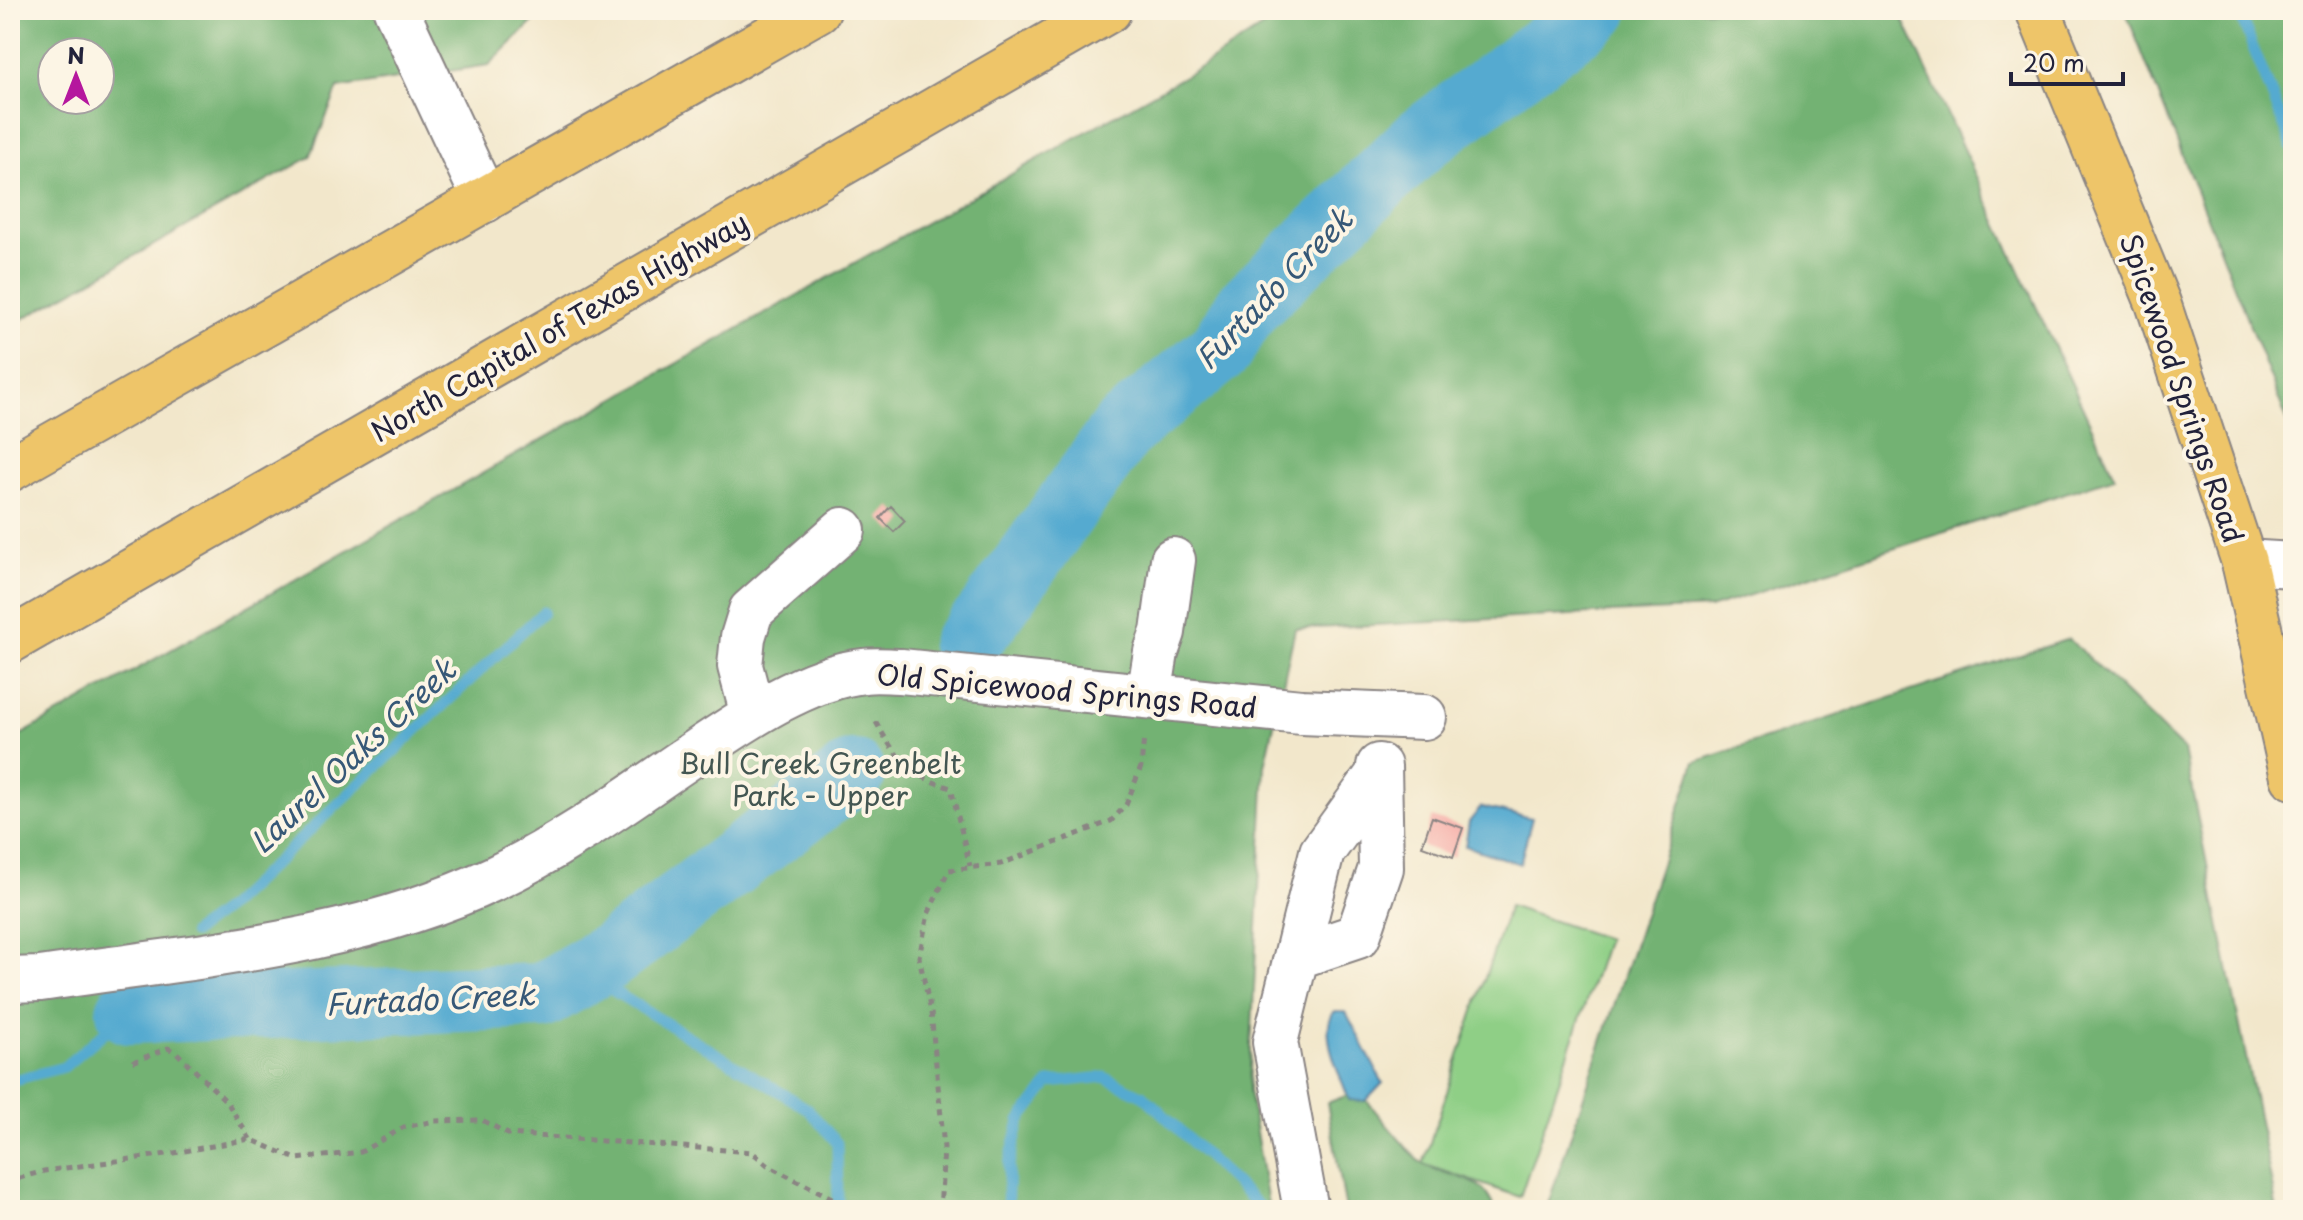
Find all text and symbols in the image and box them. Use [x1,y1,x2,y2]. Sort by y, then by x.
north arrow [36,36,116,116]
scale bar [2011,36,2123,86]
text: N [67,38,85,71]
text: 20 m [2023,44,2085,80]
water label: Furtado Creek [1184,196,1363,379]
street label: North Capital of Texas Highway [362,200,756,452]
street label: Spicewood Springs Road [2110,228,2256,548]
water label: Laurel Oaks Creek [239,646,466,862]
street label: Old Spicewood Springs Road [875,652,1259,728]
park label: Bull Creek Greenbelt Park - Upper [679,741,961,816]
water label: Furtado Creek [324,970,537,1026]

